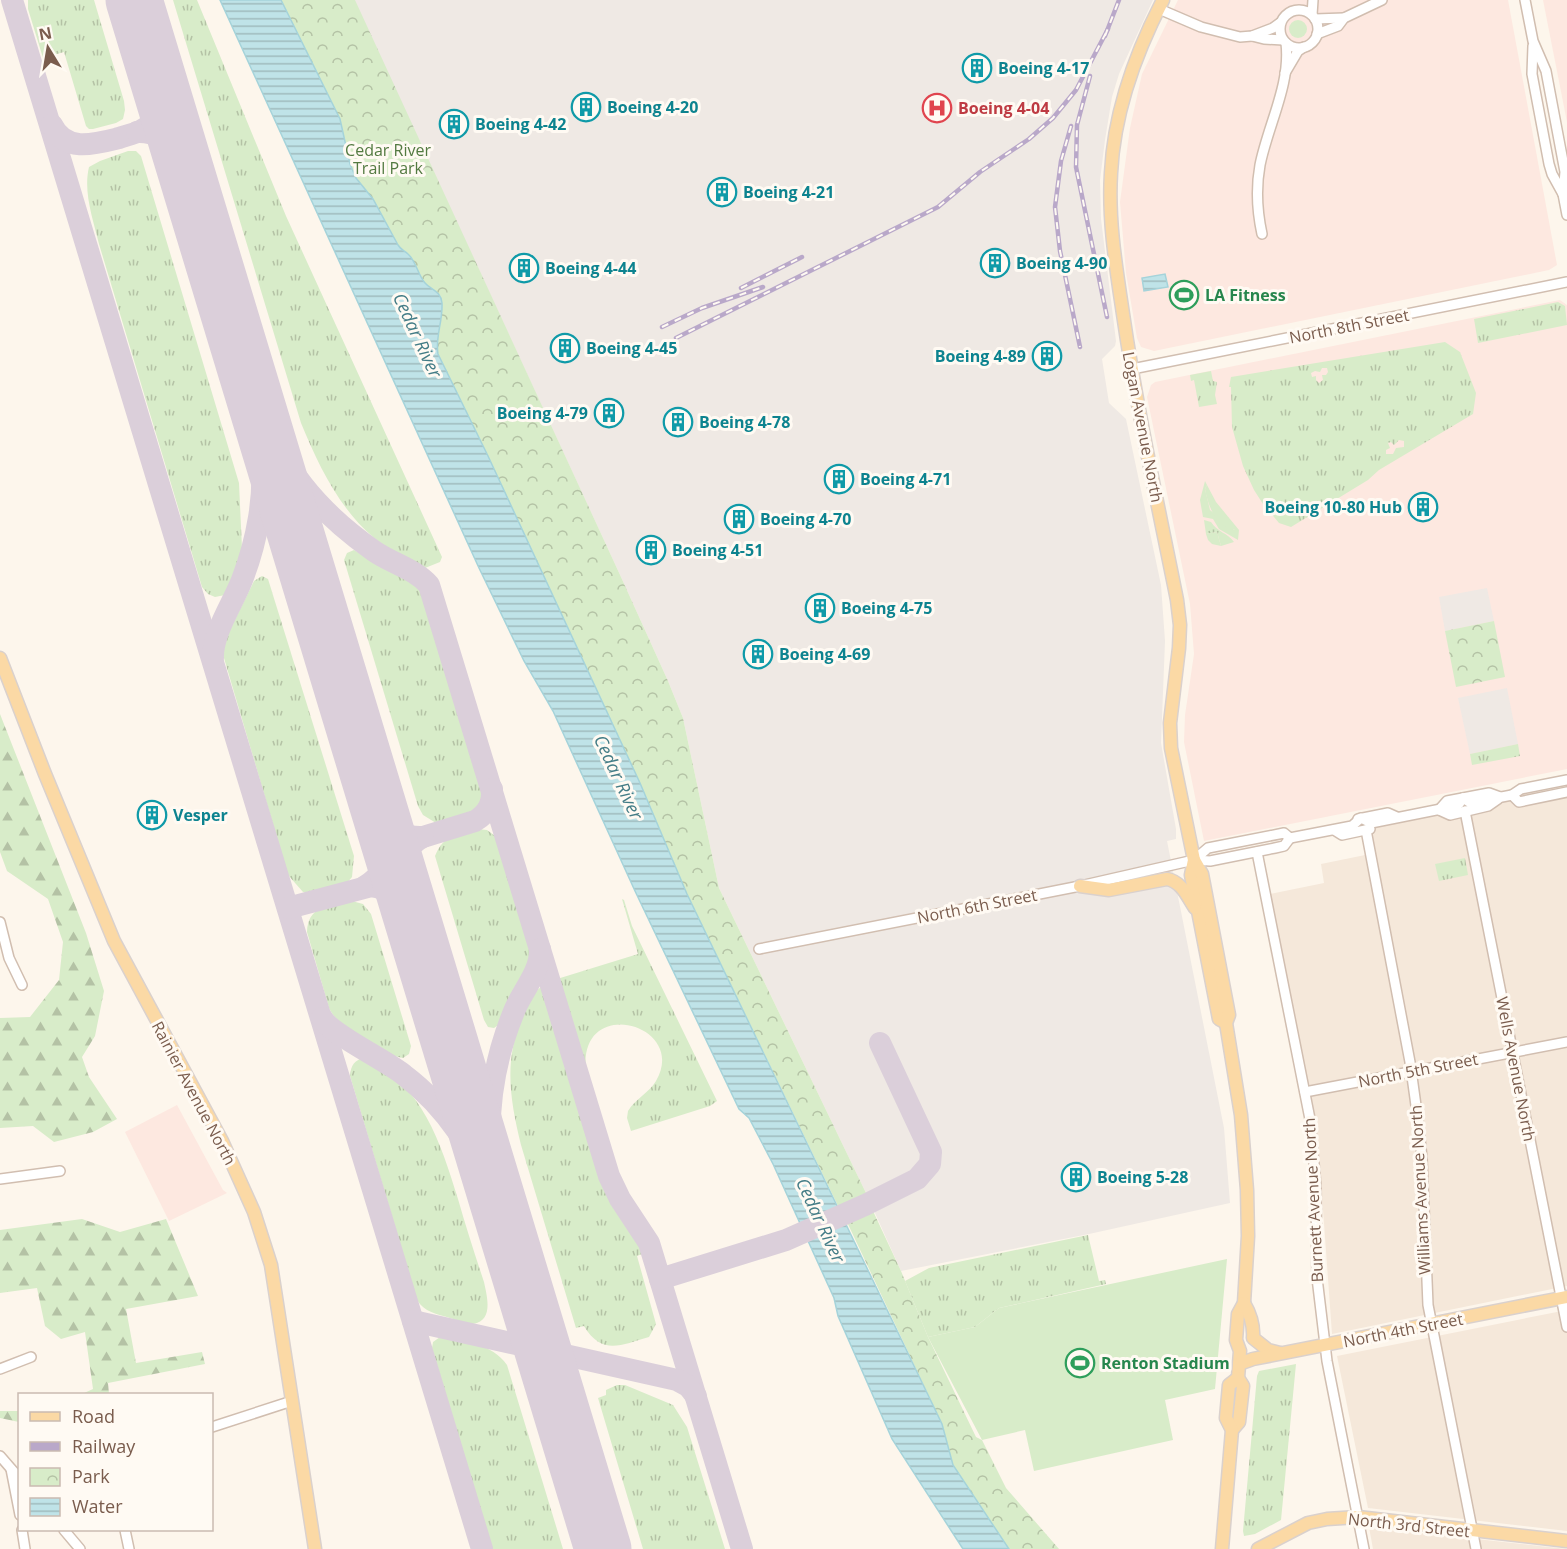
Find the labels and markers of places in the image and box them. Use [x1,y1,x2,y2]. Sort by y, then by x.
building icon: Boeing 4-17 [961,52,993,84]
place label: Boeing 4-17 [998,57,1089,79]
building icon: Boeing 4-20 [570,91,602,123]
hospital icon: Boeing 4-04 [921,92,953,124]
place label: Boeing 4-20 [607,96,698,118]
place label: Boeing 4-04 [958,97,1049,119]
building icon: Boeing 4-42 [438,108,470,140]
place label: Boeing 4-42 [475,113,566,135]
building icon: Boeing 4-21 [706,176,738,208]
place label: Boeing 4-21 [743,181,834,203]
building icon: Boeing 4-90 [979,247,1011,279]
building icon: Boeing 4-44 [508,252,540,284]
place label: Boeing 4-90 [1016,252,1107,274]
place label: Boeing 4-44 [545,257,636,279]
sports icon: LA Fitness [1168,279,1200,311]
place label: LA Fitness [1205,284,1286,306]
building icon: Boeing 4-45 [549,332,581,364]
place label: Boeing 4-45 [586,337,677,359]
building icon: Boeing 4-89 [1031,340,1063,372]
place label: Boeing 4-89 [935,345,1026,367]
building icon: Boeing 4-79 [593,397,625,429]
place label: Boeing 4-79 [497,402,588,424]
building icon: Boeing 4-78 [662,406,694,438]
place label: Boeing 4-78 [699,411,790,433]
building icon: Boeing 4-71 [823,463,855,495]
place label: Boeing 4-71 [860,468,951,490]
building icon: Boeing 10-80 Hub [1407,491,1439,523]
place label: Boeing 10-80 Hub [1265,496,1402,518]
building icon: Boeing 4-70 [723,503,755,535]
place label: Boeing 4-70 [760,508,851,530]
building icon: Boeing 4-51 [635,534,667,566]
place label: Boeing 4-51 [672,539,763,561]
building icon: Boeing 4-75 [804,592,836,624]
place label: Boeing 4-75 [841,597,932,619]
building icon: Boeing 4-69 [742,638,774,670]
place label: Boeing 4-69 [779,643,870,665]
building icon: Vesper [136,799,168,831]
place label: Vesper [173,804,228,826]
building icon: Boeing 5-28 [1060,1161,1092,1193]
place label: Boeing 5-28 [1097,1166,1188,1188]
sports icon: Renton Stadium [1064,1347,1096,1379]
place label: Renton Stadium [1101,1352,1230,1374]

